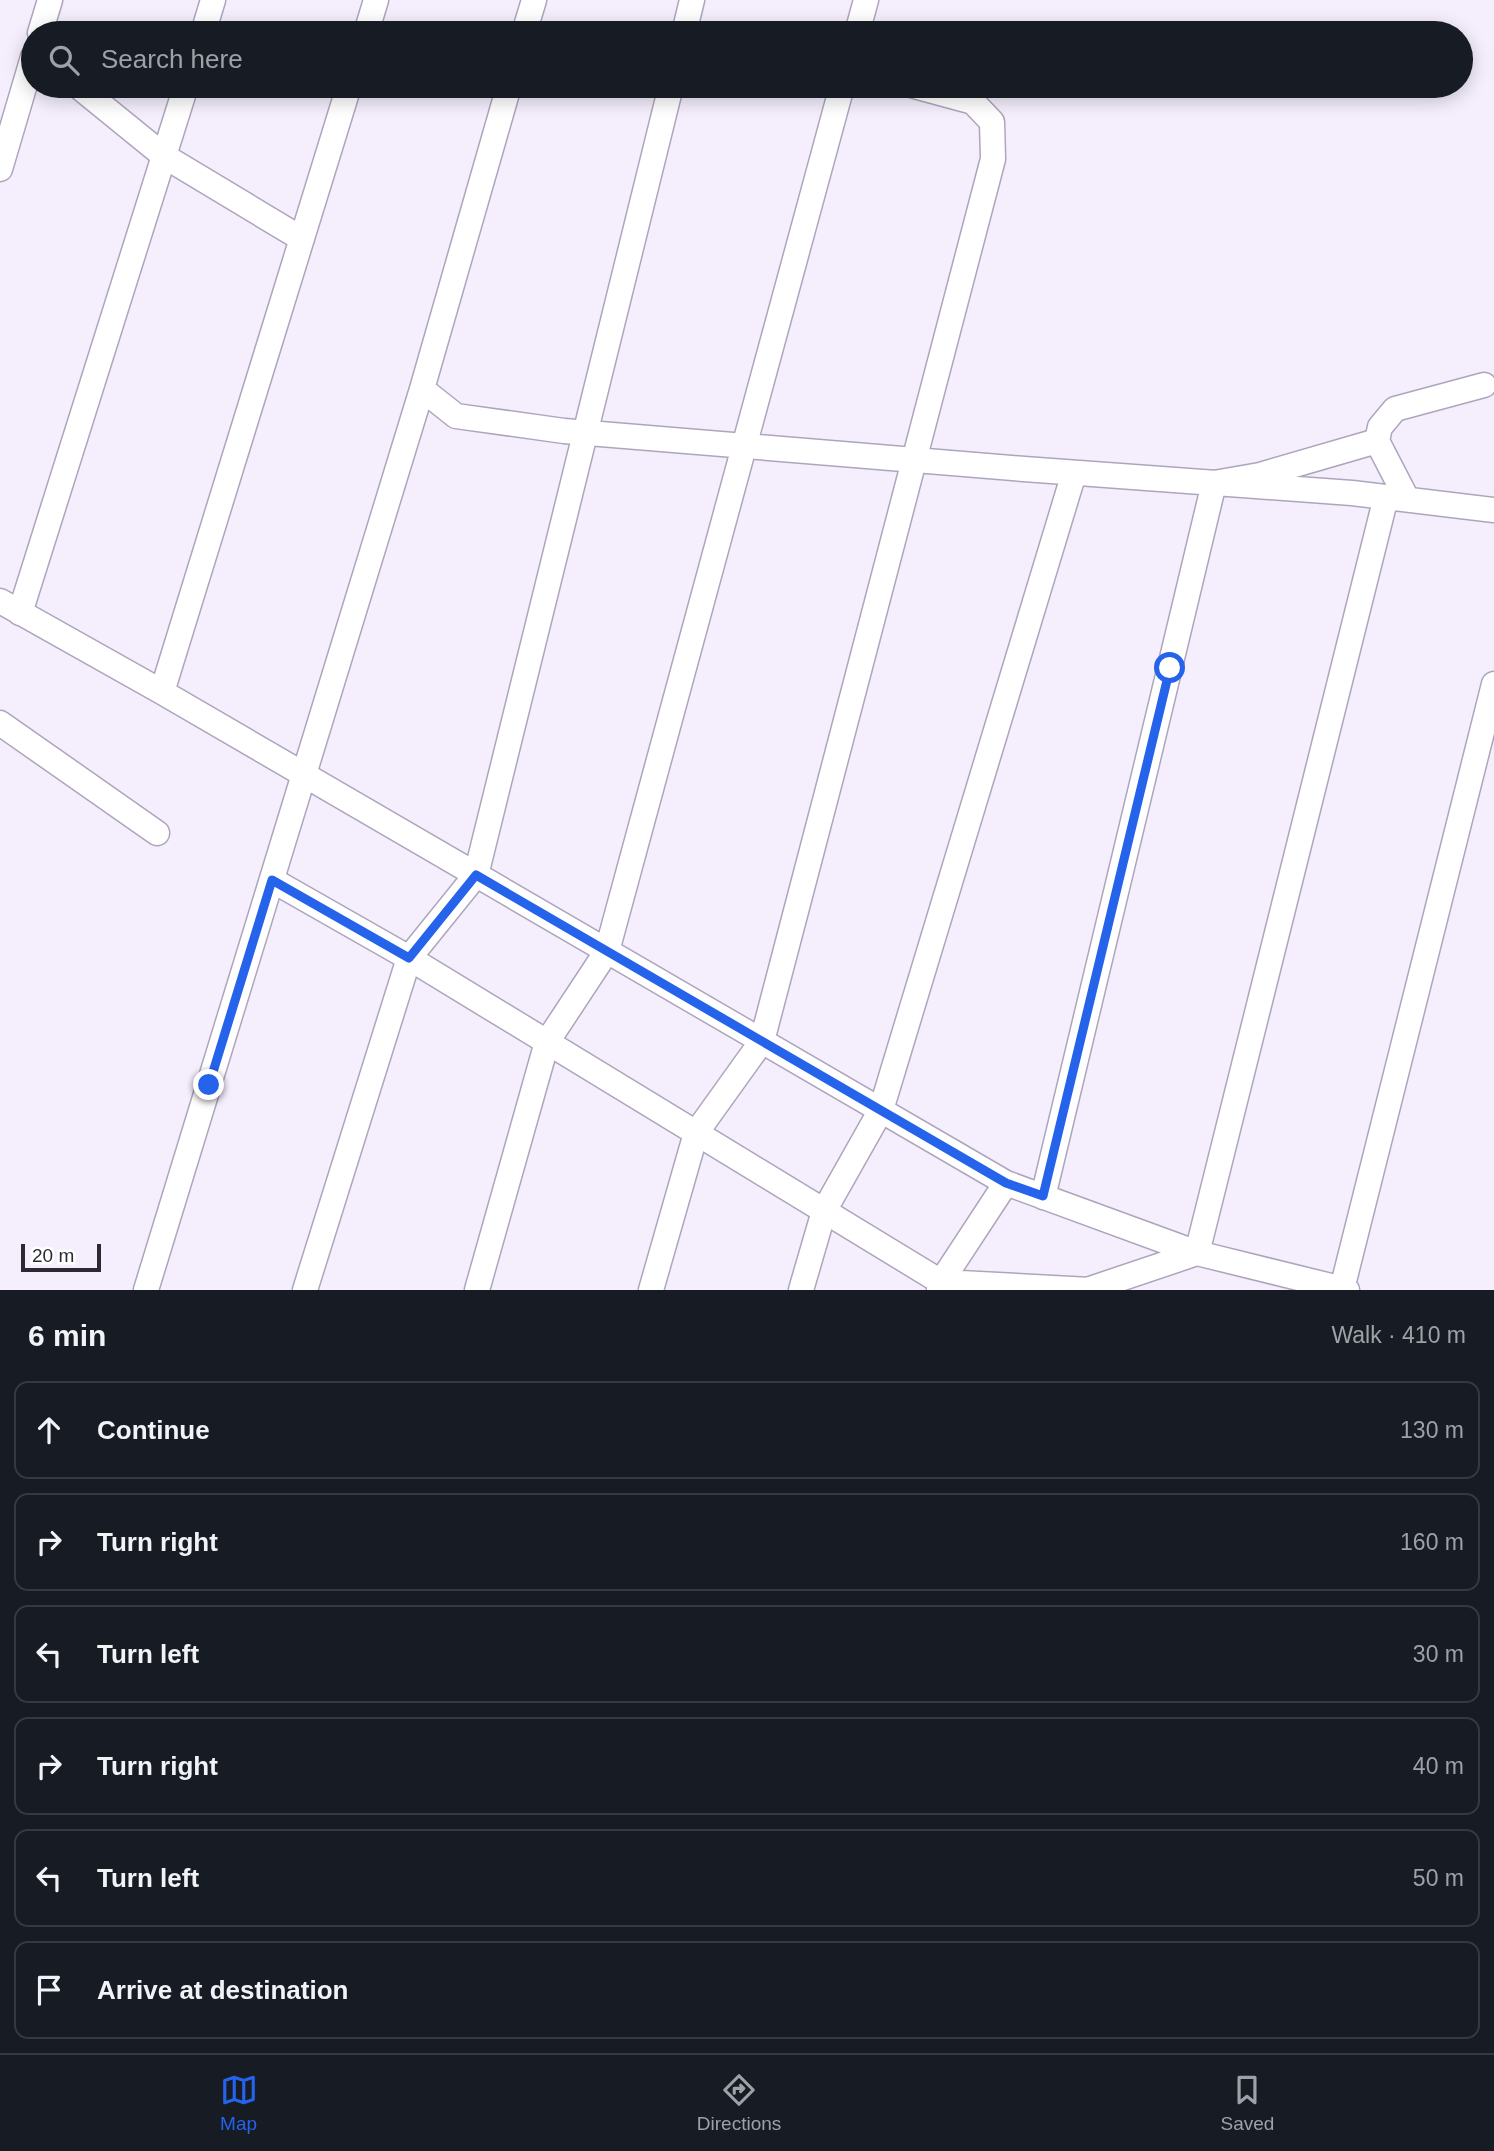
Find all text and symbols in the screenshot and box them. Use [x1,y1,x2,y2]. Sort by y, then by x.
search box [21,21,1473,98]
icon: search [45,41,83,79]
text: Search here [101,44,243,74]
route start [1154,652,1185,683]
route end [193,1069,224,1100]
scale bar [21,1241,102,1273]
text: 20 m [32,1245,74,1266]
text: 6 min [28,1319,106,1352]
text: Walk · 410 m [1331,1322,1466,1348]
icon: ahead [30,1411,68,1449]
text: Continue [97,1415,210,1445]
text: 130 m [1400,1417,1464,1443]
icon: right [30,1523,68,1561]
text: Turn right [97,1527,218,1557]
text: 160 m [1400,1529,1464,1555]
icon: left [30,1635,68,1673]
text: Turn left [97,1639,199,1669]
text: 30 m [1413,1641,1464,1667]
icon: right [30,1747,68,1785]
text: Turn right [97,1751,218,1781]
text: 40 m [1413,1753,1464,1779]
icon: left [30,1859,68,1897]
text: Turn left [97,1863,199,1893]
text: 50 m [1413,1865,1464,1891]
icon: arrive [30,1971,68,2009]
text: Arrive at destination [97,1975,348,2005]
tab: Map [220,2071,258,2135]
tab: Directions [697,2071,781,2135]
tab: Saved [1220,2071,1274,2135]

